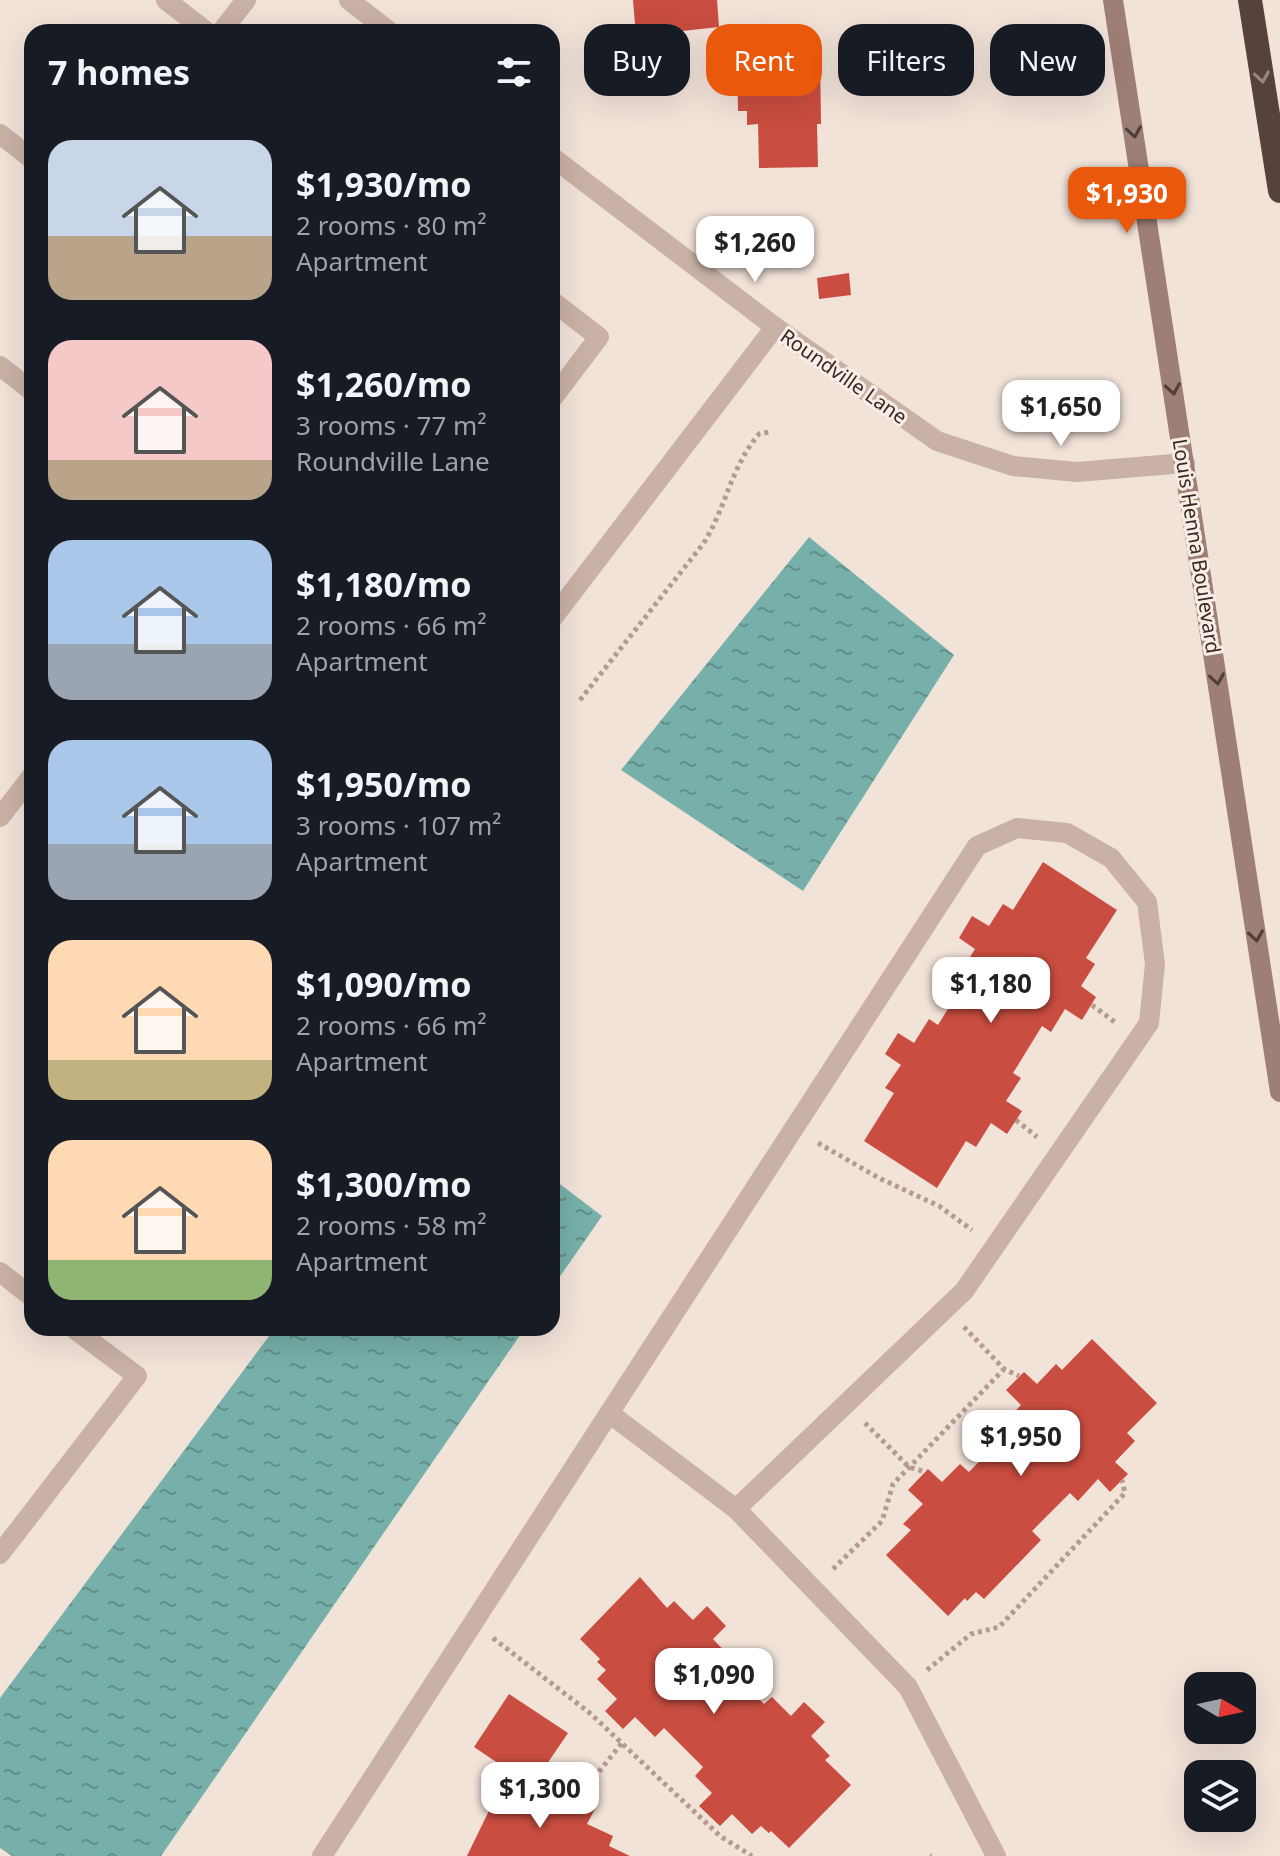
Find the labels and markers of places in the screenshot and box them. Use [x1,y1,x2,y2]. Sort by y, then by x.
pin: $1,930 [1062,167,1192,235]
pin: $1,260 [690,216,820,284]
pin: $1,650 [996,380,1126,448]
pin: $1,180 [926,957,1056,1025]
pin: $1,950 [956,1410,1086,1478]
pin: $1,090 [649,1648,779,1716]
pin: $1,300 [475,1762,605,1830]

